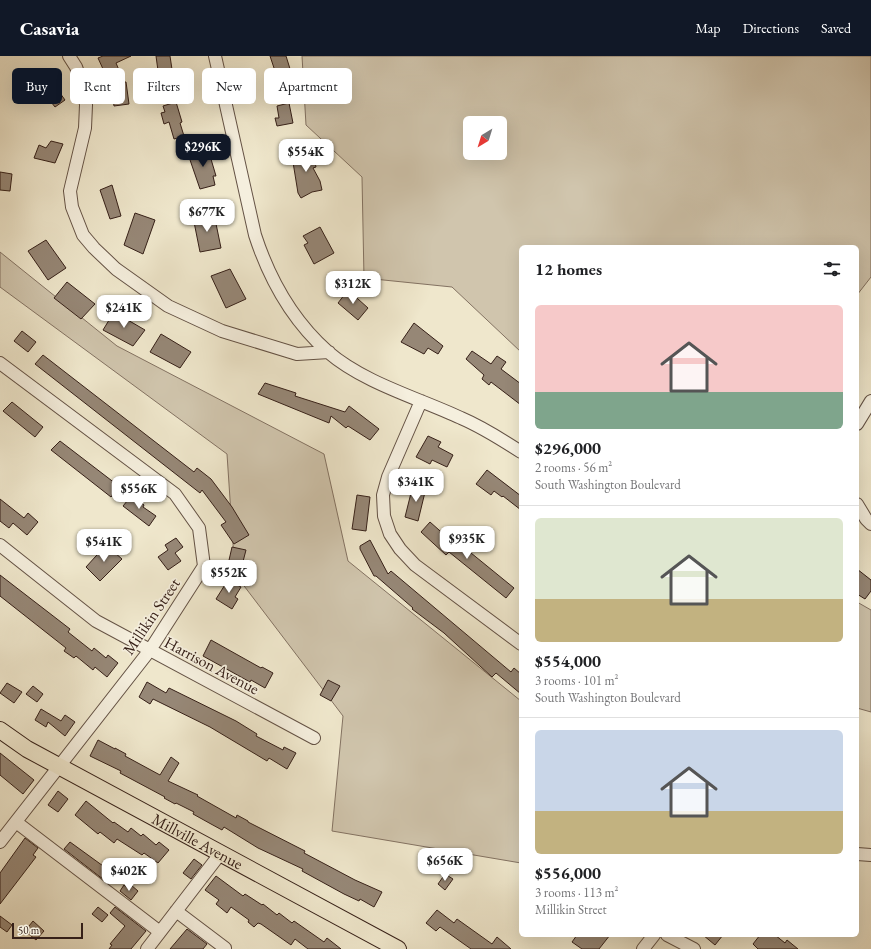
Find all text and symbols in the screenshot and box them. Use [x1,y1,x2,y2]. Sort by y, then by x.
text: Casavia [20,16,79,41]
text: Map [695,19,721,37]
text: Directions [743,19,799,37]
text: Saved [821,19,851,37]
chip: Buy [12,68,62,104]
chip: Rent [70,68,125,104]
chip: Filters [133,68,194,104]
chip: New [202,68,256,104]
chip: Apartment [264,68,352,104]
north arrow [463,116,507,160]
map controls [463,116,507,160]
pin: $296K [175,134,231,168]
text: $296K [185,138,221,155]
pin: $554K [278,139,334,173]
text: $554K [288,143,324,160]
pin: $677K [179,199,235,233]
text: $677K [189,203,225,220]
text: 12 homes [535,258,602,280]
icon: filters [821,258,843,280]
pin: $312K [325,271,381,305]
text: $312K [335,275,371,292]
pin: $241K [96,295,152,329]
text: $241K [106,299,142,316]
icon: home [653,331,725,403]
text: $296,000 [535,437,601,459]
text: 2 rooms · 56 m² [535,459,612,476]
pin: $341K [388,469,444,503]
text: $341K [398,473,434,490]
pin: $556K [111,476,167,510]
text: South Washington Boulevard [535,476,681,493]
text: $556K [121,480,157,497]
pin: $935K [439,526,495,560]
pin: $541K [76,529,132,563]
text: $935K [449,530,485,547]
text: $541K [86,533,122,550]
icon: home [653,544,725,616]
pin: $552K [201,560,257,594]
text: $552K [211,564,247,581]
street label: Millikin Street [118,574,185,659]
street label: Harrison Avenue [161,632,263,699]
text: $554,000 [535,650,601,672]
text: 3 rooms · 101 m² [535,672,619,689]
text: South Washington Boulevard [535,689,681,706]
icon: home [653,756,725,828]
street label: Millville Avenue [148,809,247,874]
pin: $656K [417,848,473,882]
text: $656K [427,852,463,869]
pin: $402K [101,858,157,892]
text: $402K [111,862,147,879]
text: $556,000 [535,862,601,884]
text: 3 rooms · 113 m² [535,884,619,901]
text: Millikin Street [535,901,607,918]
scale bar [12,921,83,940]
text: 50 m [18,923,39,937]

